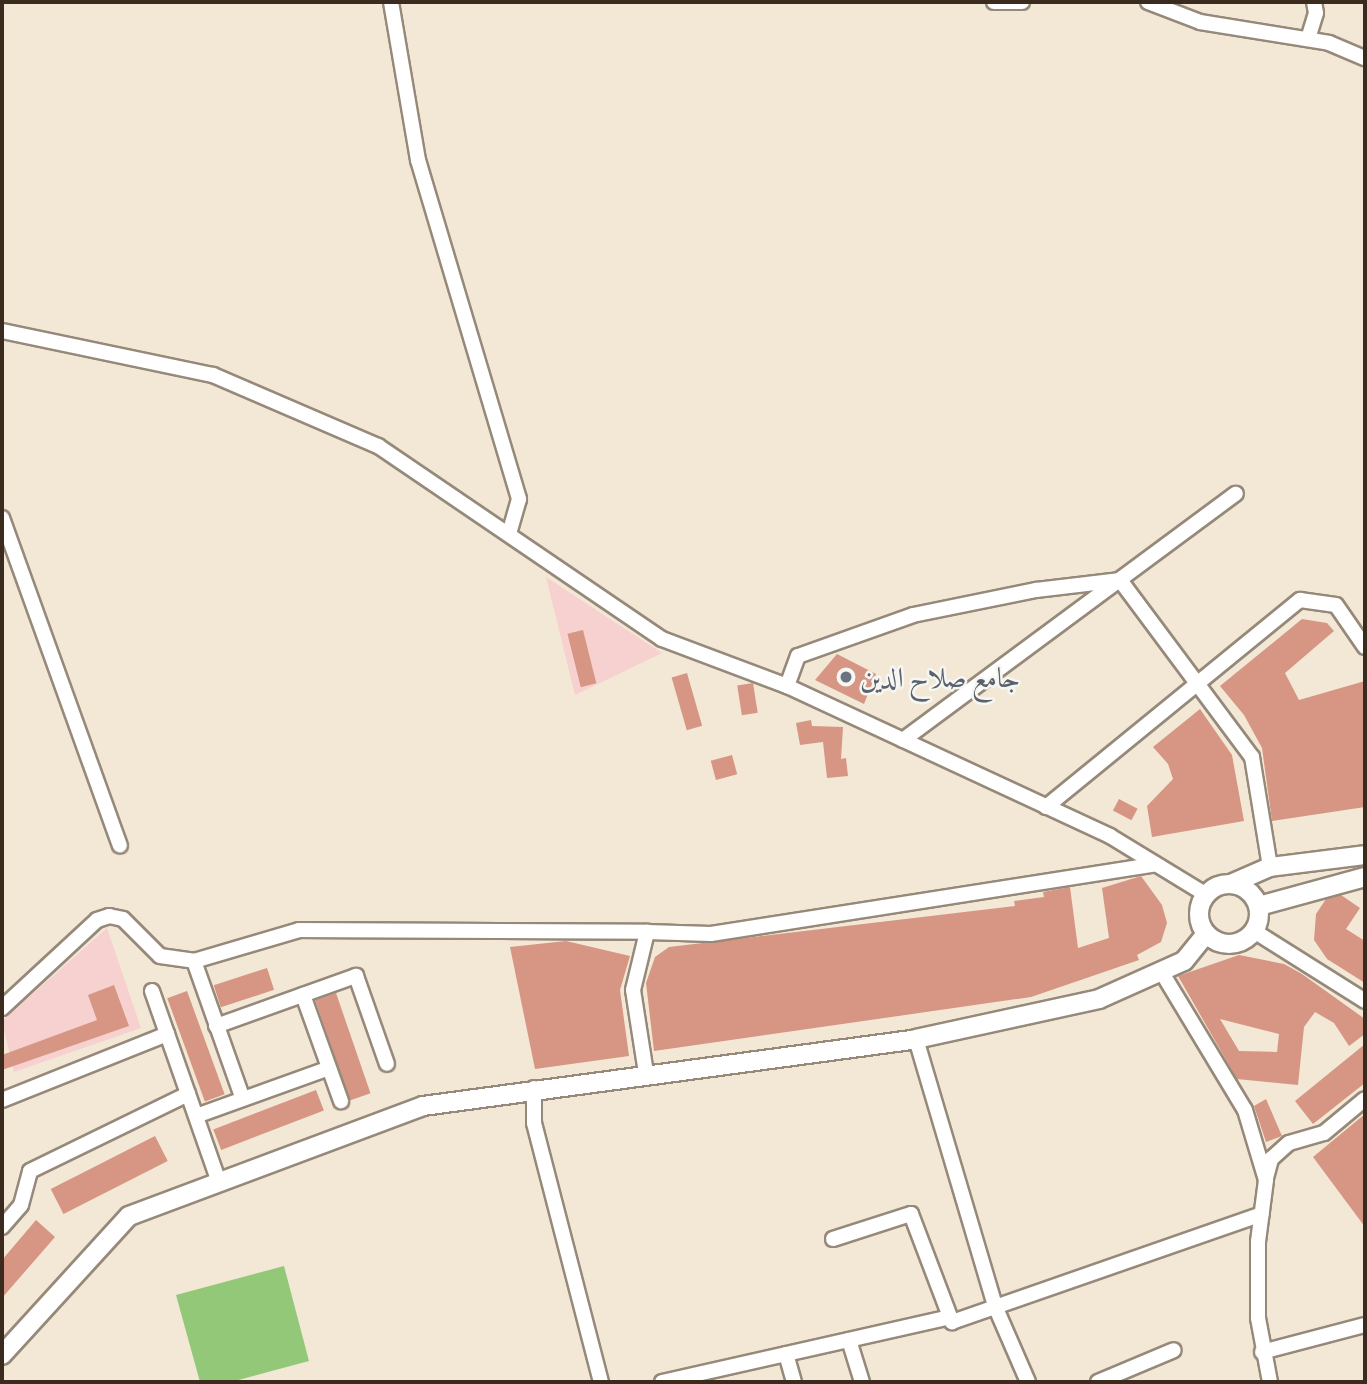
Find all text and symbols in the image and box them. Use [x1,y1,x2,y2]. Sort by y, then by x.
place label: جامع صلاح الدين [860,660,1020,694]
marker: جامع صلاح الدين [838,669,854,685]

